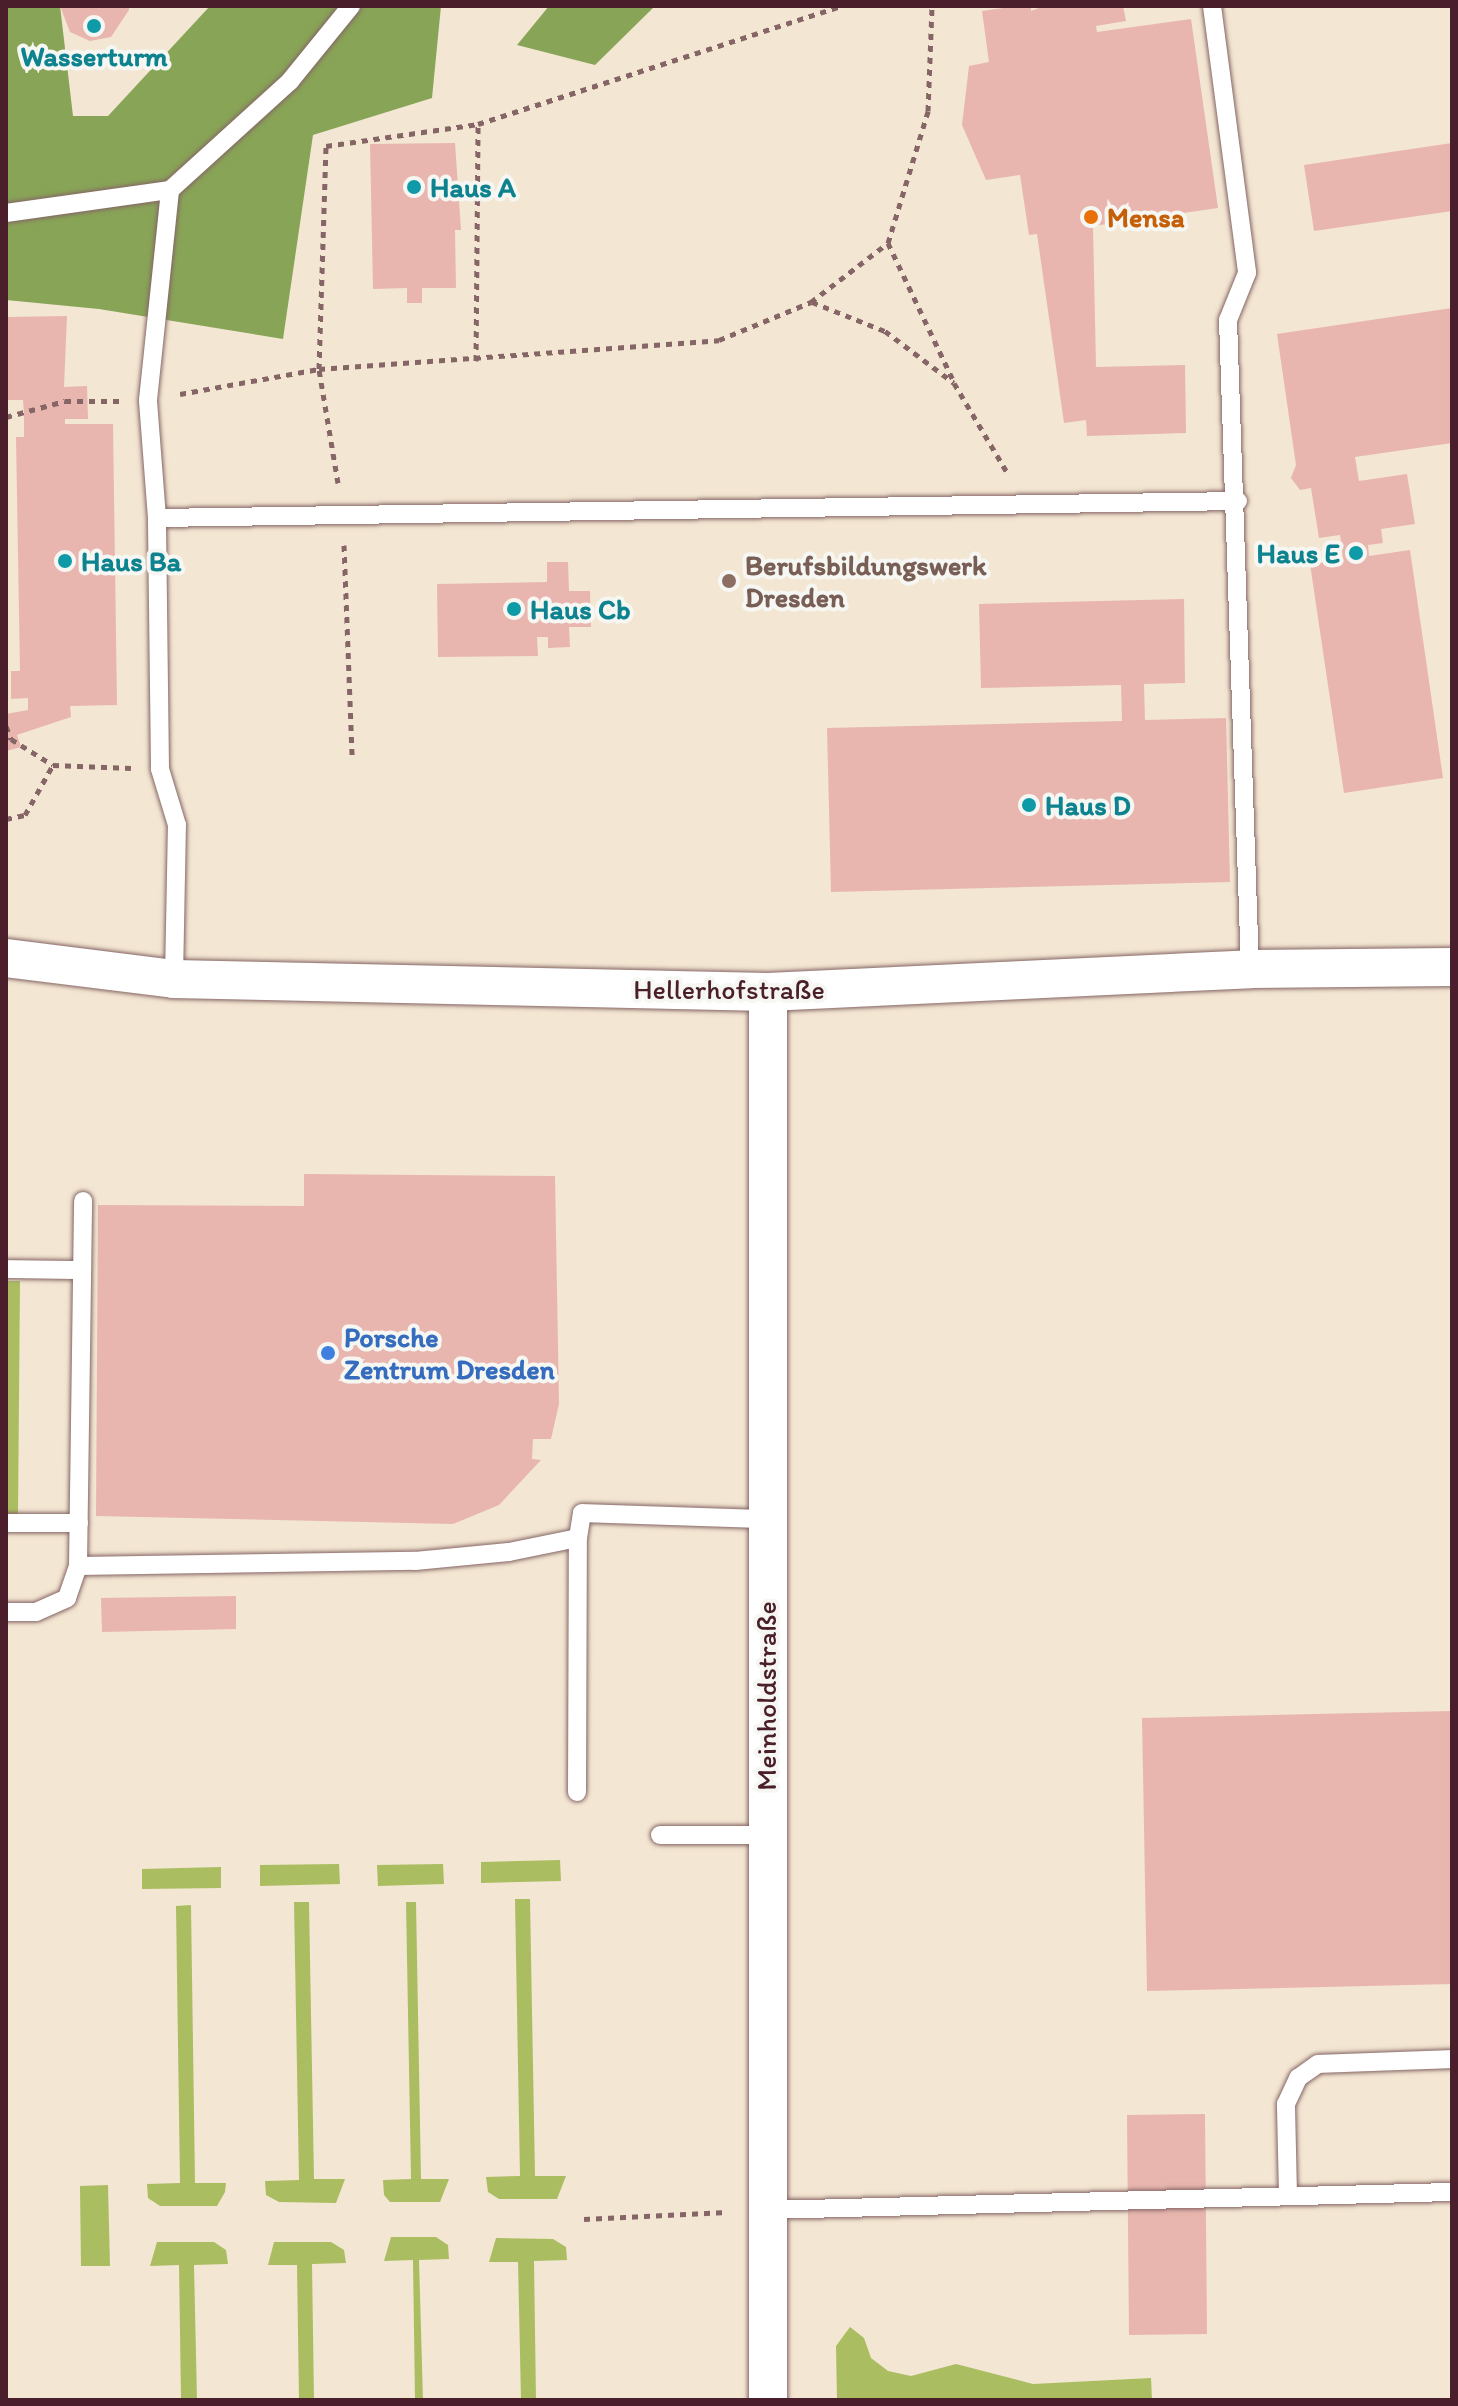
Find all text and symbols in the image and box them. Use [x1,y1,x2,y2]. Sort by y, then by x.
marker: Wasserturm [85,17,103,35]
place label: Wasserturm [20,39,168,73]
place label: Haus A [430,170,516,204]
marker: Haus A [405,178,423,196]
place label: Mensa [1107,200,1184,234]
marker: Mensa [1082,208,1100,226]
place label: Haus E [1257,536,1340,570]
place label: Haus Ba [81,544,182,578]
marker: Haus E [1347,544,1365,562]
place label: Berufsbildungswerk Dresden [745,548,986,614]
marker: Haus Ba [56,552,74,570]
marker: Berufsbildungswerk Dresden [720,572,738,590]
place label: Haus Cb [530,592,631,626]
marker: Haus Cb [505,600,523,618]
place label: Haus D [1045,788,1132,822]
marker: Haus D [1020,796,1038,814]
street label: Hellerhofstraße [633,972,825,1006]
place label: Porsche Zentrum Dresden [344,1320,556,1386]
marker: Porsche Zentrum Dresden [319,1344,337,1362]
street label: Meinholdstraße [749,1601,783,1791]

